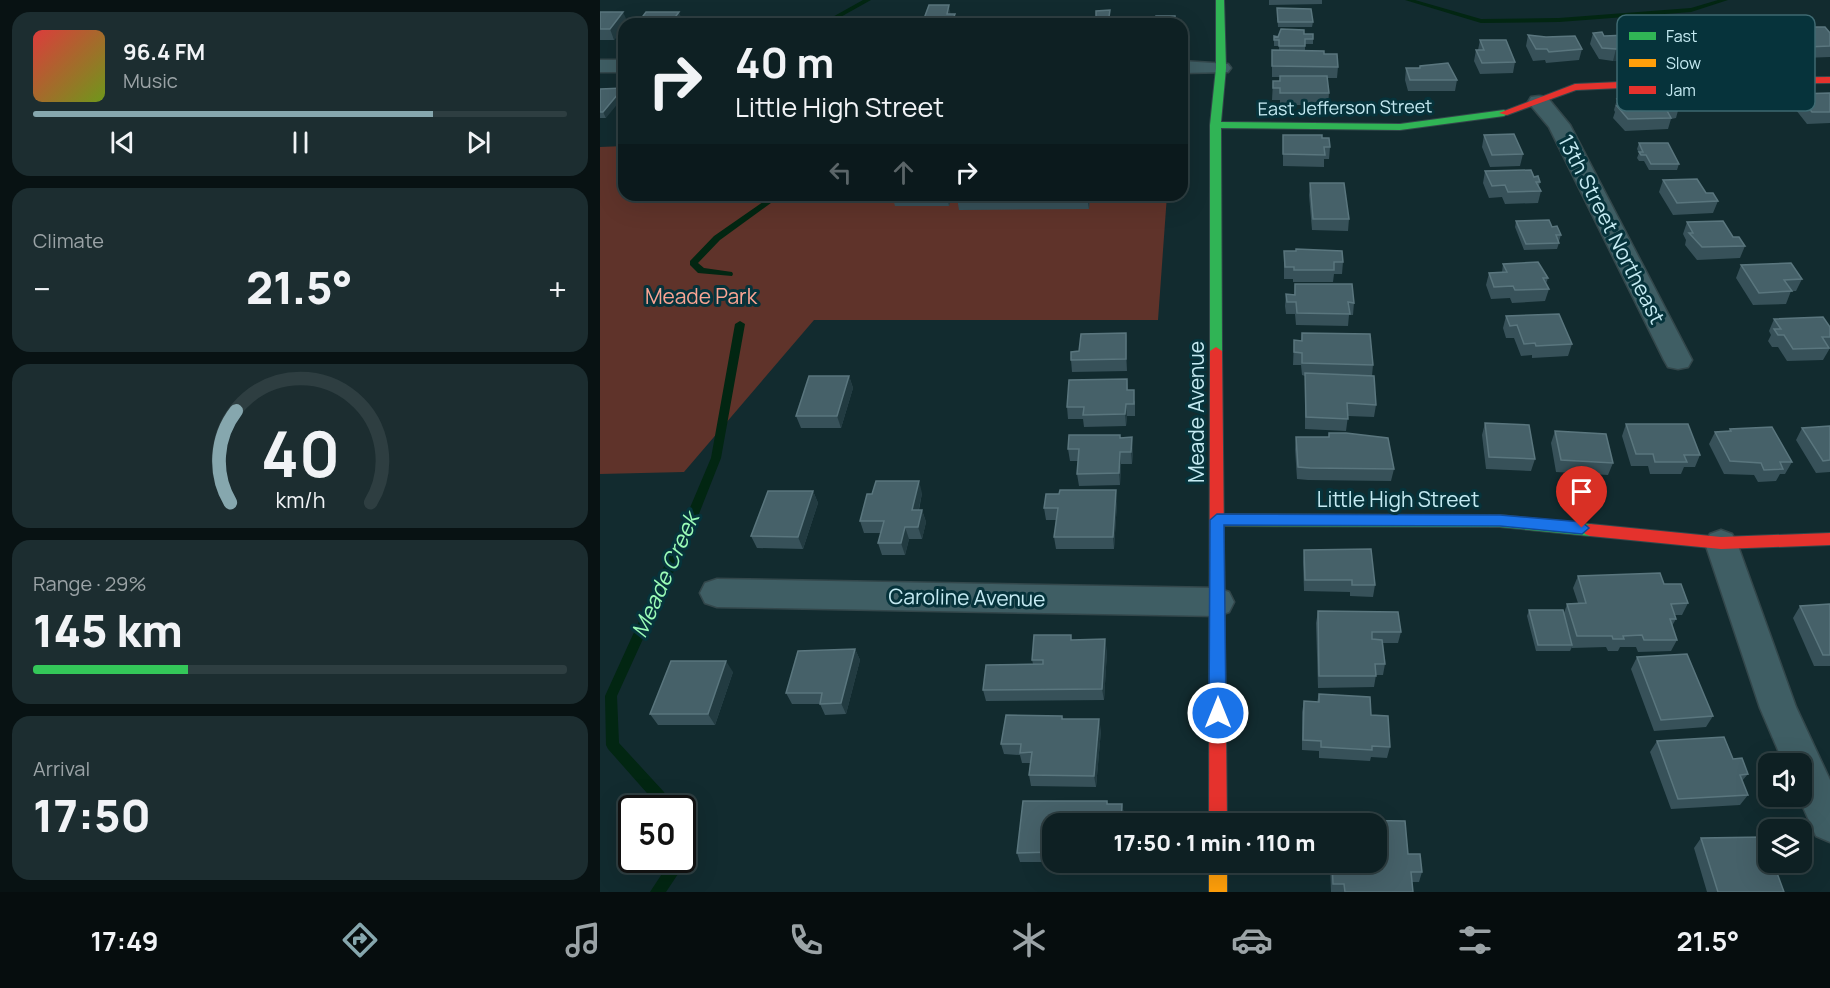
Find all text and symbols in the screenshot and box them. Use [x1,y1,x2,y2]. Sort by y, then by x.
legend [1617,15,1815,111]
text: Fast [1666,25,1697,47]
text: 40 m [735,33,834,91]
text: 96.4 FM [123,37,205,67]
icon: right [636,42,714,120]
text: Slow [1666,52,1701,74]
text: Music [123,67,178,94]
text: Jam [1666,79,1696,101]
text: Little High Street [735,88,944,125]
street label: East Jefferson Street [1257,93,1433,121]
icon: previous [106,126,139,159]
icon: pause [284,126,317,159]
icon: next [462,126,495,159]
street label: 13th Street Northeast [1552,129,1672,329]
icon: left [824,156,857,189]
icon: ahead [887,156,920,189]
icon: right [950,156,983,189]
text: Climate [33,227,104,254]
text: 21.5° [246,256,353,318]
text: − [33,266,51,311]
text: + [548,266,567,311]
park label: Meade Park [645,282,758,310]
street label: Meade Avenue [1182,341,1210,483]
text: 40 [260,410,340,496]
pin [1556,466,1607,528]
icon: arrive [1565,475,1598,508]
text: km/h [275,485,325,514]
street label: Little High Street [1317,485,1479,513]
water label: Meade Creek [624,505,707,642]
text: Range · 29% [33,570,147,597]
street label: Caroline Avenue [888,582,1046,612]
text: 145 km [33,599,183,661]
position arrow [1186,681,1250,745]
map controls [1758,753,1812,873]
button: sound [1758,753,1812,807]
text: Arrival [33,755,90,782]
text: 17:50 [33,784,151,846]
speed limit sign: 50 [618,795,696,873]
button: layers [1758,819,1812,873]
text: 17:50 · 1 min · 110 m [1114,828,1315,858]
icon: directions [339,919,381,961]
icon: music [562,919,604,961]
icon: phone [785,919,827,961]
icon: climate [1008,919,1050,961]
icon: car [1231,919,1273,961]
icon: filters [1454,919,1496,961]
text: 17:49 [90,922,158,959]
text: 21.5° [1676,922,1739,959]

